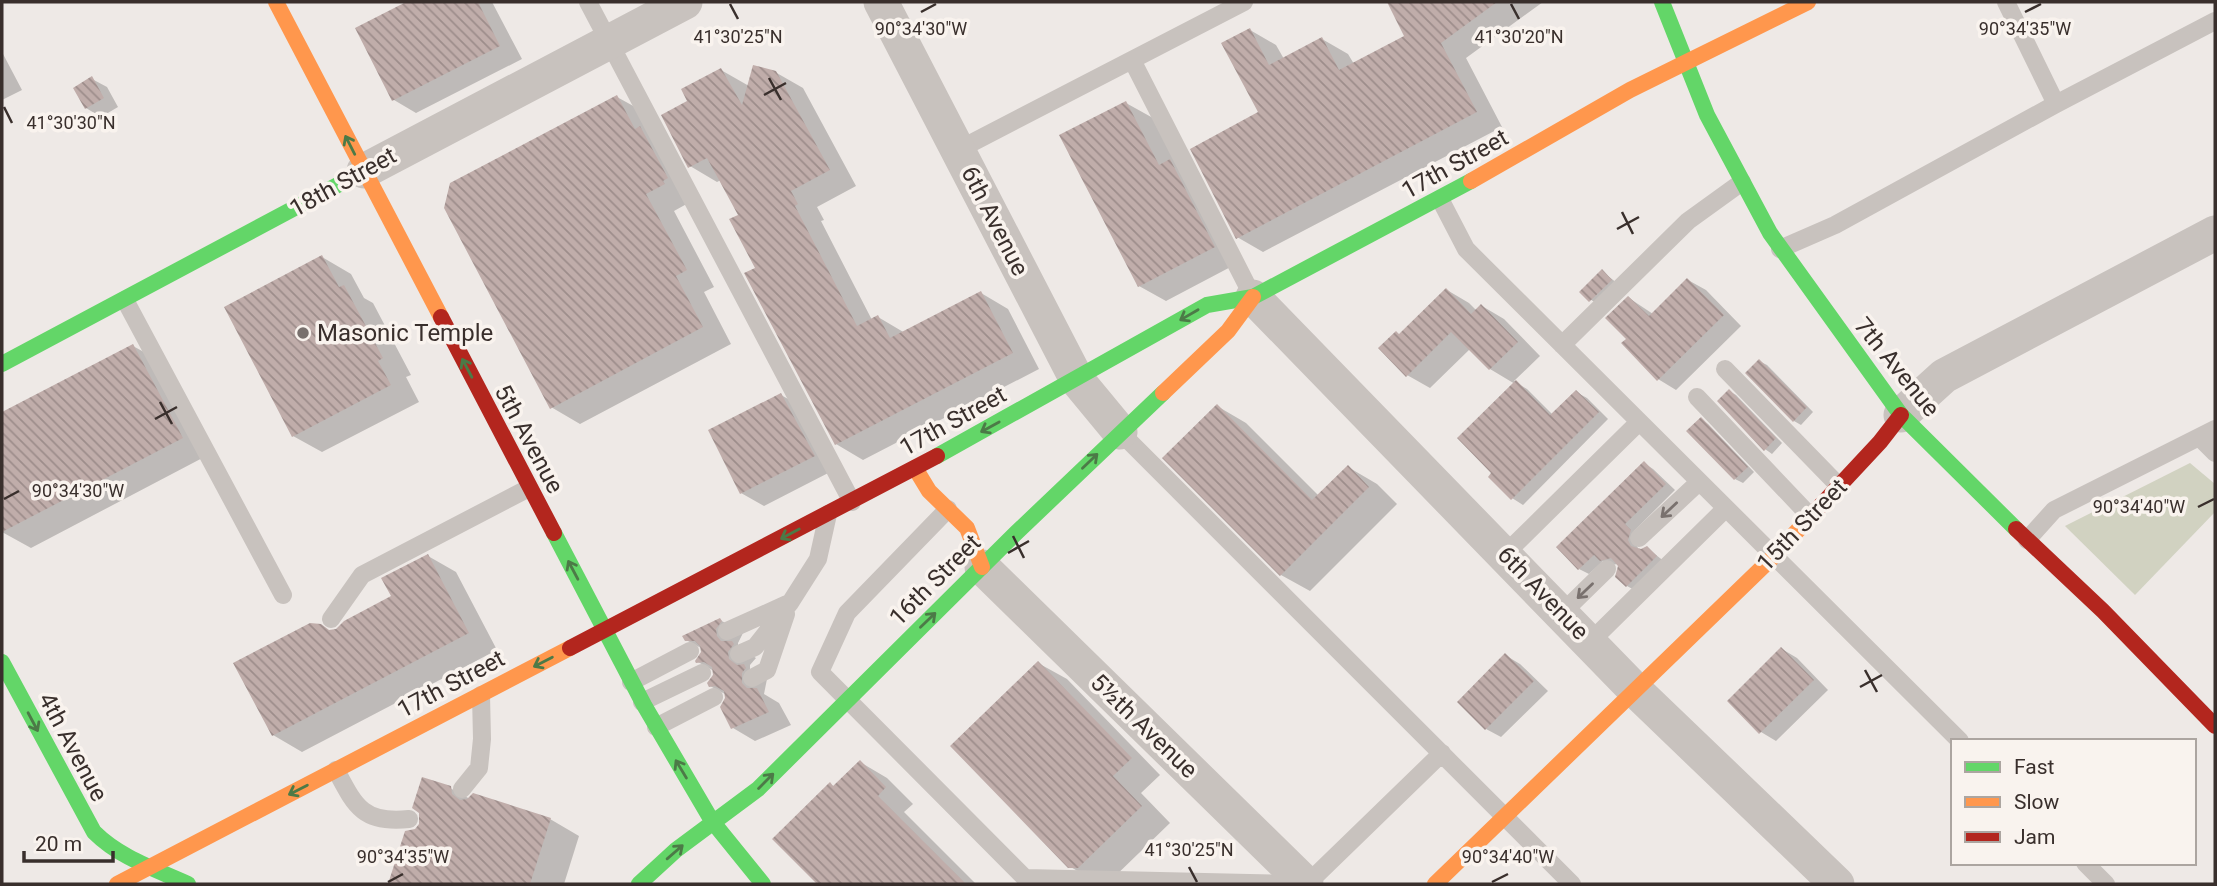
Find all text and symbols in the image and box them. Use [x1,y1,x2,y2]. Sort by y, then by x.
text: 90°34'30"W [875,18,967,39]
text: 90°34'35"W [1979,18,2071,39]
text: 41°30'25"N [693,26,783,47]
text: 41°30'20"N [1474,26,1564,47]
text: 41°30'30"N [26,112,116,133]
street label: 17th Street [1397,123,1513,205]
one-way arrow [343,135,357,156]
street label: 18th Street [285,141,401,223]
street label: 6th Avenue [956,162,1034,280]
one-way arrow [1179,308,1199,322]
street label: 7th Avenue [1849,312,1945,422]
place label: Masonic Temple [317,319,493,347]
marker: Masonic Temple [295,325,311,341]
one-way arrow [460,359,474,379]
street label: 5th Avenue [489,380,569,498]
street label: 17th Street [895,380,1011,462]
one-way arrow [981,420,1001,434]
one-way arrow [1081,453,1099,469]
street label: 15th Street [1751,473,1853,577]
text: 90°34'30"W [32,480,124,501]
text: 90°34'40"W [2093,496,2185,517]
one-way arrow [1660,502,1678,518]
one-way arrow [780,528,801,542]
street label: 16th Street [884,529,986,631]
street label: 6th Avenue [1492,540,1594,646]
one-way arrow [565,560,579,581]
one-way arrow [1576,582,1593,599]
one-way arrow [919,612,936,629]
street label: 17th Street [393,644,509,724]
one-way arrow [533,656,554,670]
street label: 5½th Avenue [1085,668,1203,784]
street label: 4th Avenue [33,688,113,806]
one-way arrow [27,711,41,732]
legend [1951,739,2196,865]
text: Fast [2014,755,2055,779]
one-way arrow [674,759,688,779]
one-way arrow [758,772,775,789]
one-way arrow [288,784,309,797]
text: Slow [2014,790,2060,814]
scale bar [24,820,114,864]
text: Jam [2014,825,2055,849]
text: 20 m [35,832,82,856]
text: 41°30'25"N [1144,839,1234,860]
one-way arrow [665,844,683,860]
text: 90°34'35"W [357,846,449,867]
text: 90°34'40"W [1462,846,1554,867]

